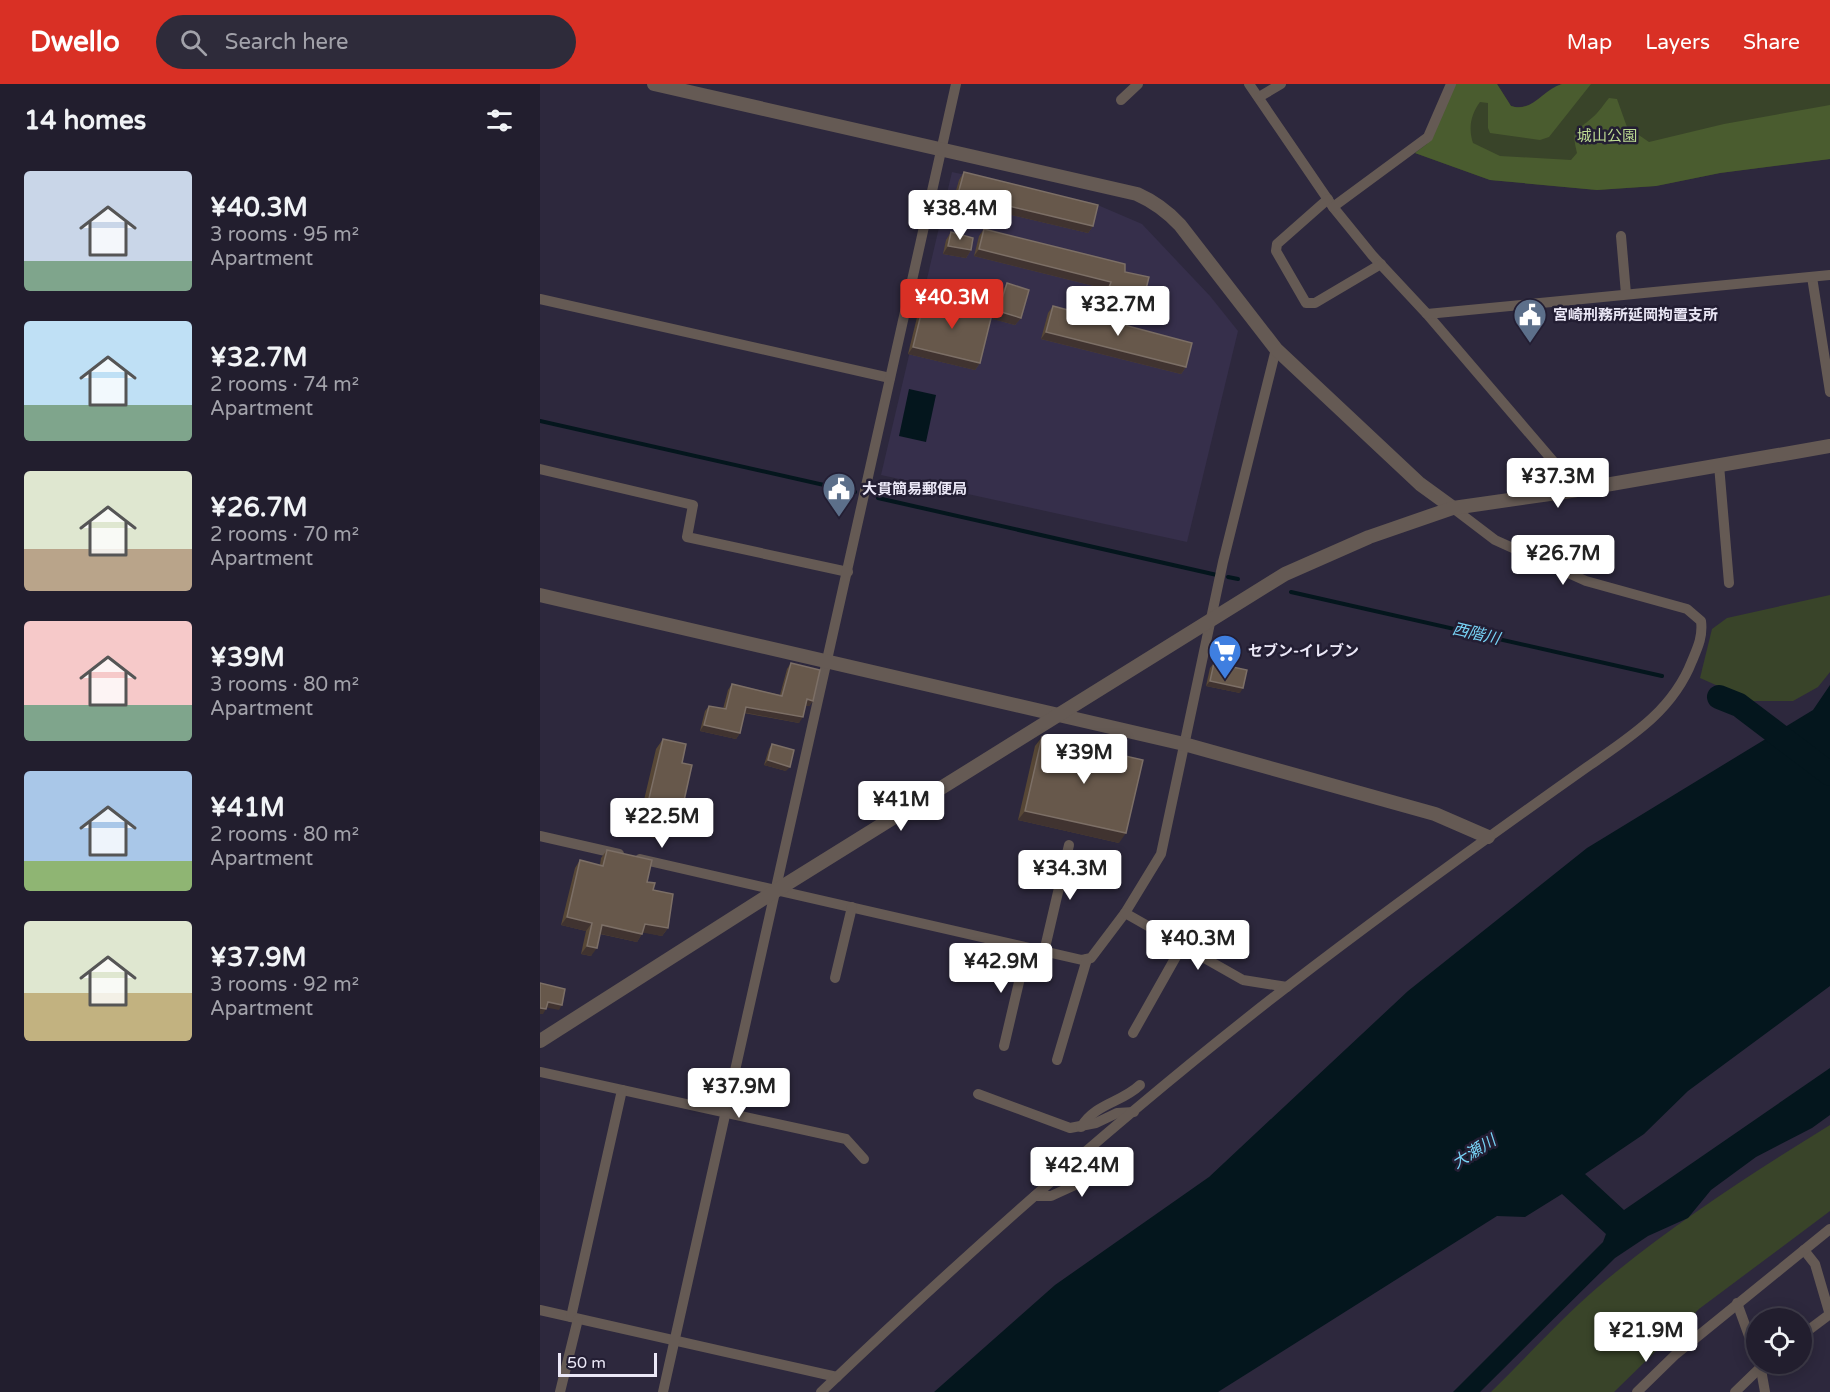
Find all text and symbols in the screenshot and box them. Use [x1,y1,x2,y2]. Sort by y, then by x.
search box [156,15,576,69]
text: Dwello [30,25,120,59]
icon: search [177,26,210,59]
text: Search here [225,29,349,55]
text: Map [1567,30,1612,55]
text: Layers [1645,30,1710,55]
text: Share [1743,30,1800,55]
icon: filters [483,104,516,137]
text: 14 homes [24,105,146,136]
park label: 城山公園 [1577,127,1637,145]
pin: ¥38.4M [911,190,1009,241]
text: ¥40.3M [210,192,308,223]
icon: home [72,195,144,267]
text: ¥38.4M [923,197,997,221]
text: 3 rooms · 95 m² [210,223,359,247]
text: Apartment [210,247,313,271]
pin: ¥40.3M [903,279,1001,330]
text: ¥40.3M [914,286,990,310]
pin: ¥32.7M [1069,286,1167,337]
text: ¥32.7M [1080,293,1156,317]
public building icon: 宮崎刑務所延岡拘置支所 [1512,297,1548,344]
place label: 宮崎刑務所延岡拘置支所 [1553,306,1718,324]
text: ¥32.7M [210,342,308,373]
icon: home [72,345,144,417]
text: 2 rooms · 74 m² [210,373,359,397]
text: Apartment [210,397,313,421]
pin: ¥37.3M [1509,458,1607,509]
text: ¥37.3M [1521,465,1595,489]
public building icon: 大貫簡易郵便局 [821,471,857,518]
place label: 大貫簡易郵便局 [862,480,967,498]
text: ¥26.7M [210,492,308,523]
icon: home [72,495,144,567]
text: 2 rooms · 70 m² [210,523,359,547]
pin: ¥26.7M [1514,535,1612,586]
text: ¥26.7M [1525,542,1601,566]
text: Apartment [210,547,313,571]
water label: 西階川 [1450,619,1504,650]
supermarket icon: セブン-イレブン [1207,633,1243,680]
text: ¥39M [210,642,285,673]
place label: セブン-イレブン [1248,642,1359,660]
icon: home [72,645,144,717]
text: 3 rooms · 80 m² [210,673,359,697]
text: Apartment [210,697,313,721]
pin: ¥39M [1048,734,1120,785]
text: ¥39M [1055,741,1113,765]
pin: ¥41M [865,781,937,832]
text: ¥41M [872,788,930,812]
text: ¥41M [210,792,285,823]
icon: home [72,795,144,867]
pin: ¥22.5M [613,798,711,849]
text: ¥22.5M [624,805,700,829]
text: 2 rooms · 80 m² [210,823,359,847]
text: Apartment [210,847,313,871]
pin: ¥34.3M [1021,850,1119,901]
text: ¥34.3M [1032,857,1108,881]
pin: ¥40.3M [1149,920,1247,971]
text: ¥40.3M [1160,927,1236,951]
text: ¥37.9M [210,942,307,973]
pin: ¥42.9M [952,943,1050,994]
icon: home [72,945,144,1017]
text: ¥42.9M [963,950,1039,974]
text: 3 rooms · 92 m² [210,973,359,997]
text: Apartment [210,997,313,1021]
pin: ¥37.9M [690,1068,788,1119]
text: ¥37.9M [702,1075,776,1099]
water label: 大瀬川 [1448,1130,1501,1173]
pin: ¥42.4M [1033,1147,1131,1198]
text: ¥42.4M [1045,1154,1119,1178]
map controls [1746,1308,1812,1374]
button: locate [1746,1308,1812,1374]
pin: ¥21.9M [1597,1312,1695,1363]
text: ¥21.9M [1608,1319,1684,1343]
scale bar [558,1350,657,1378]
text: 50 m [567,1353,606,1373]

